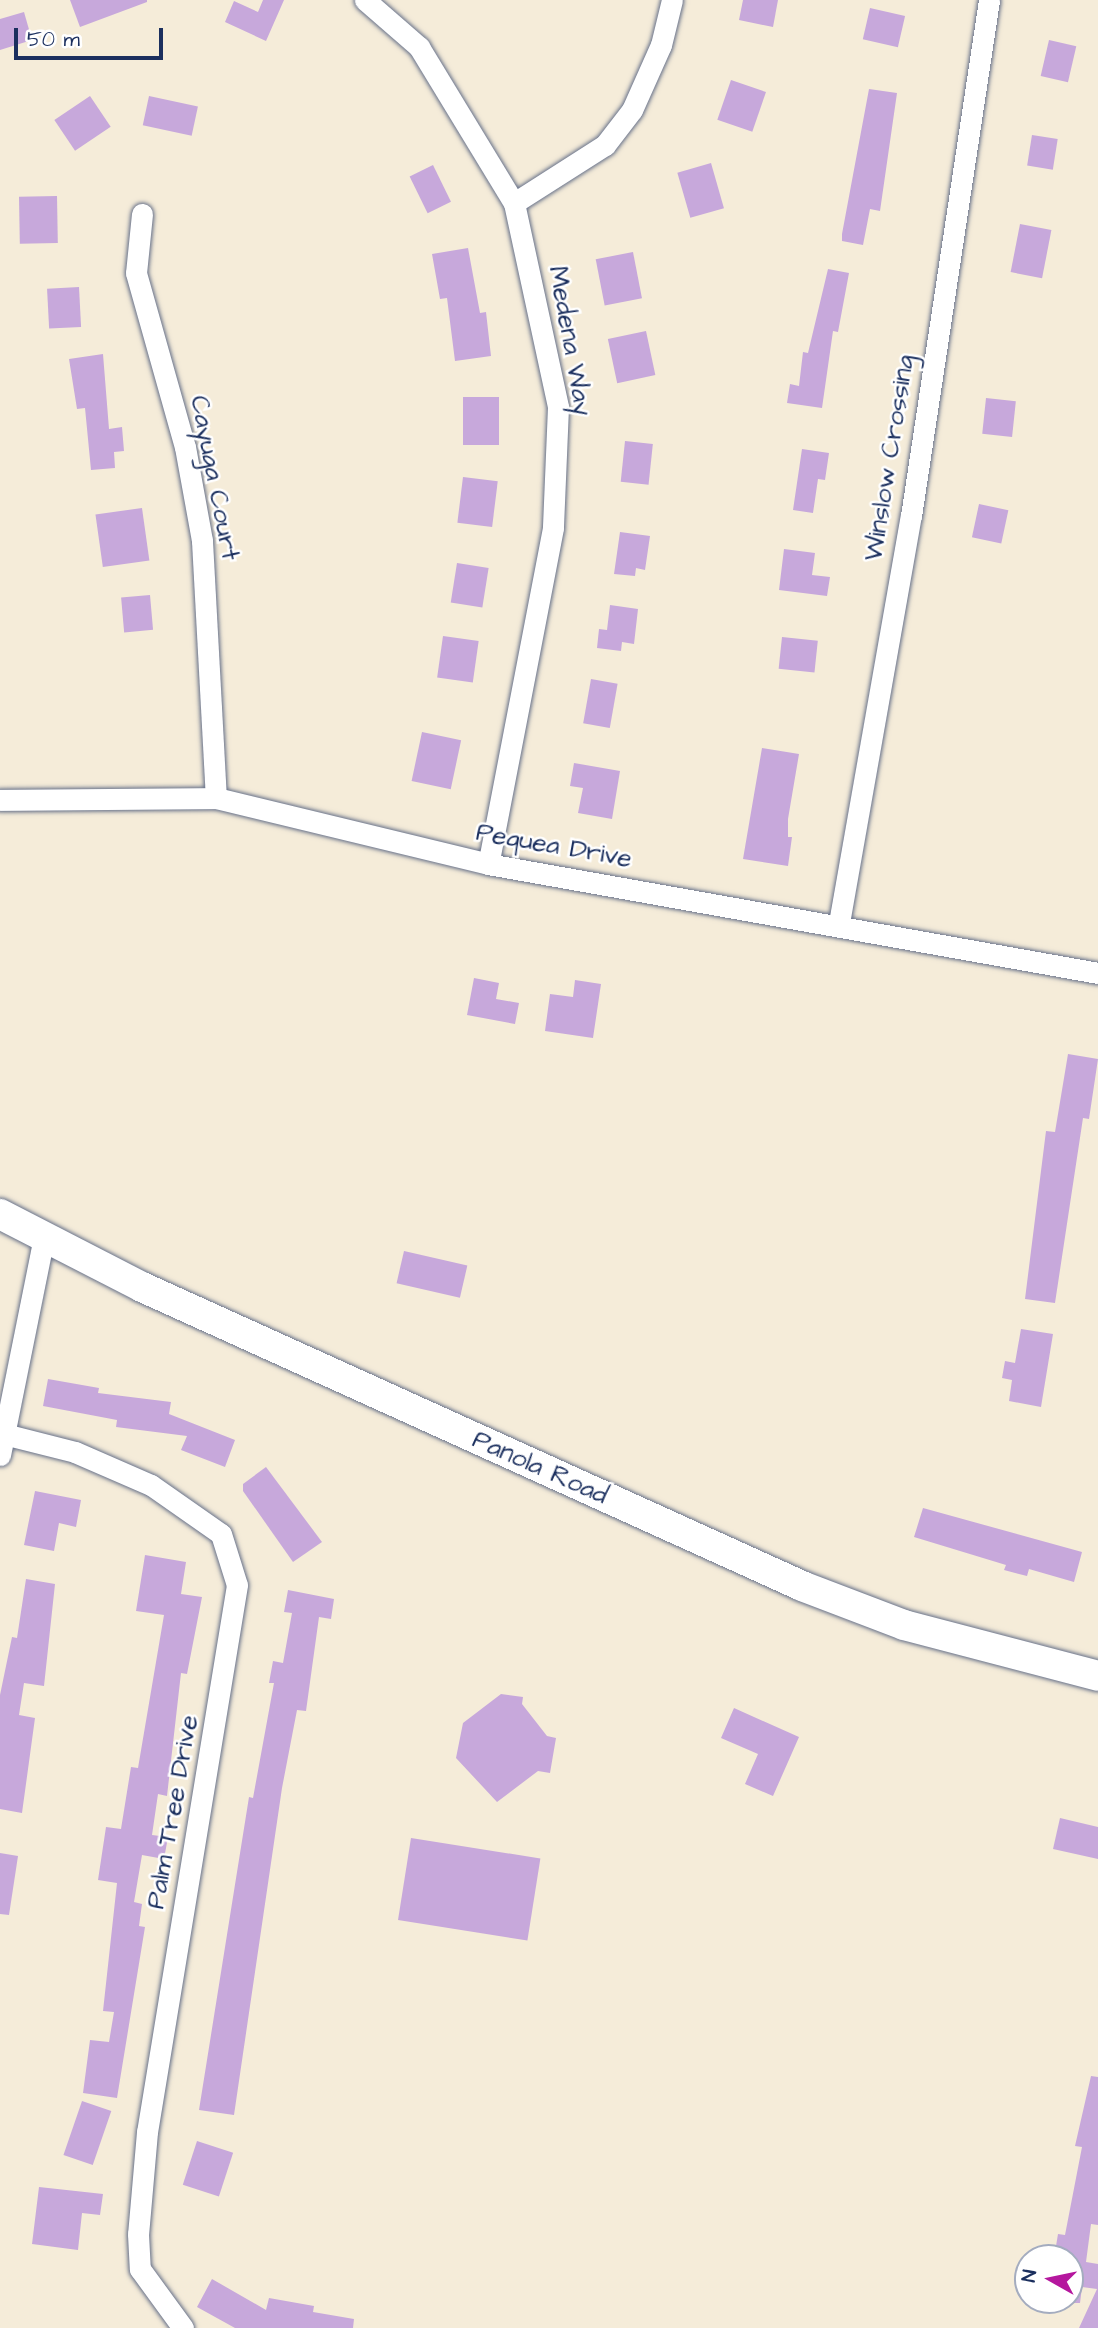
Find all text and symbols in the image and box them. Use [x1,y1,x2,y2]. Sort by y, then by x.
scale bar [18,14,166,58]
text: 50 m [27,25,80,54]
street label: Medena Way [541,264,599,418]
street label: Winslow Crossing [858,353,922,563]
street label: Cayuga Court [183,393,245,563]
street label: Pequea Drive [474,817,634,875]
street label: Panola Road [467,1424,613,1512]
street label: Palm Tree Drive [141,1713,205,1911]
north arrow [1014,2244,1084,2314]
text: N [1015,2268,1044,2284]

